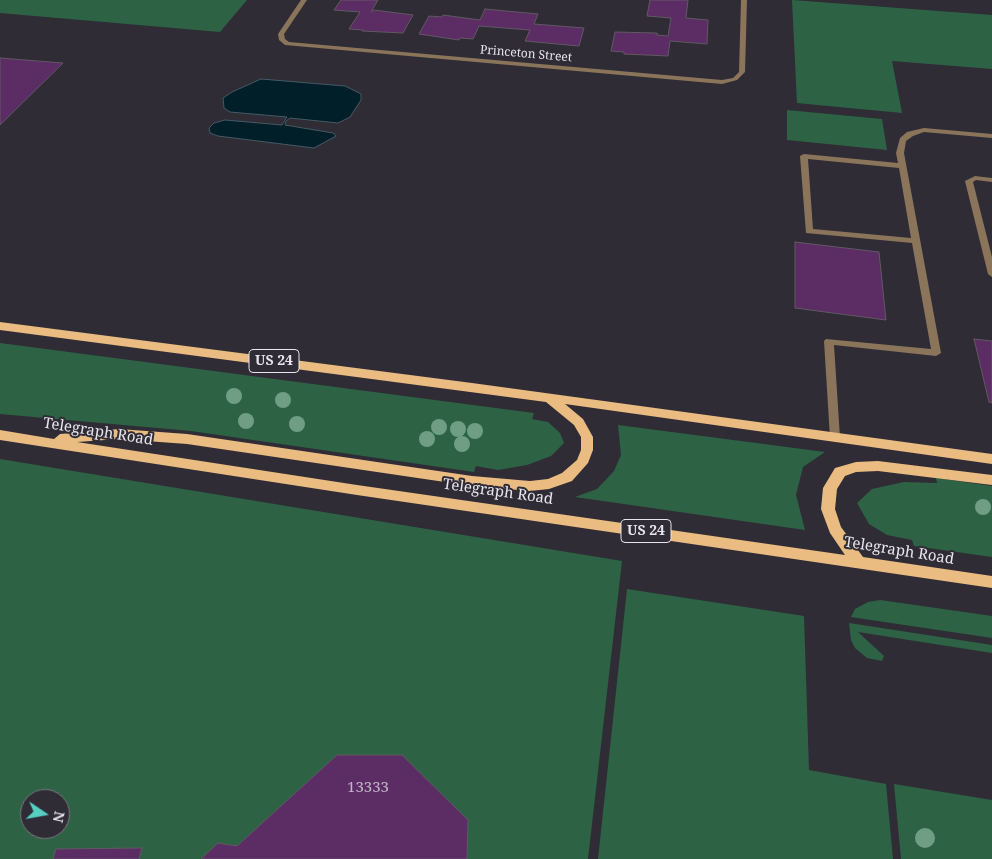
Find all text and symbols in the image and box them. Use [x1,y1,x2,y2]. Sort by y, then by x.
street label: Princeton Street [479,43,573,65]
road number: US 24 [249,350,299,372]
street label: Telegraph Road [42,414,154,450]
street label: Telegraph Road [442,475,554,509]
road number: US 24 [621,520,671,542]
street label: Telegraph Road [843,533,955,569]
house number: 13333 [347,779,389,797]
north arrow [20,789,70,839]
text: N [49,810,70,824]

